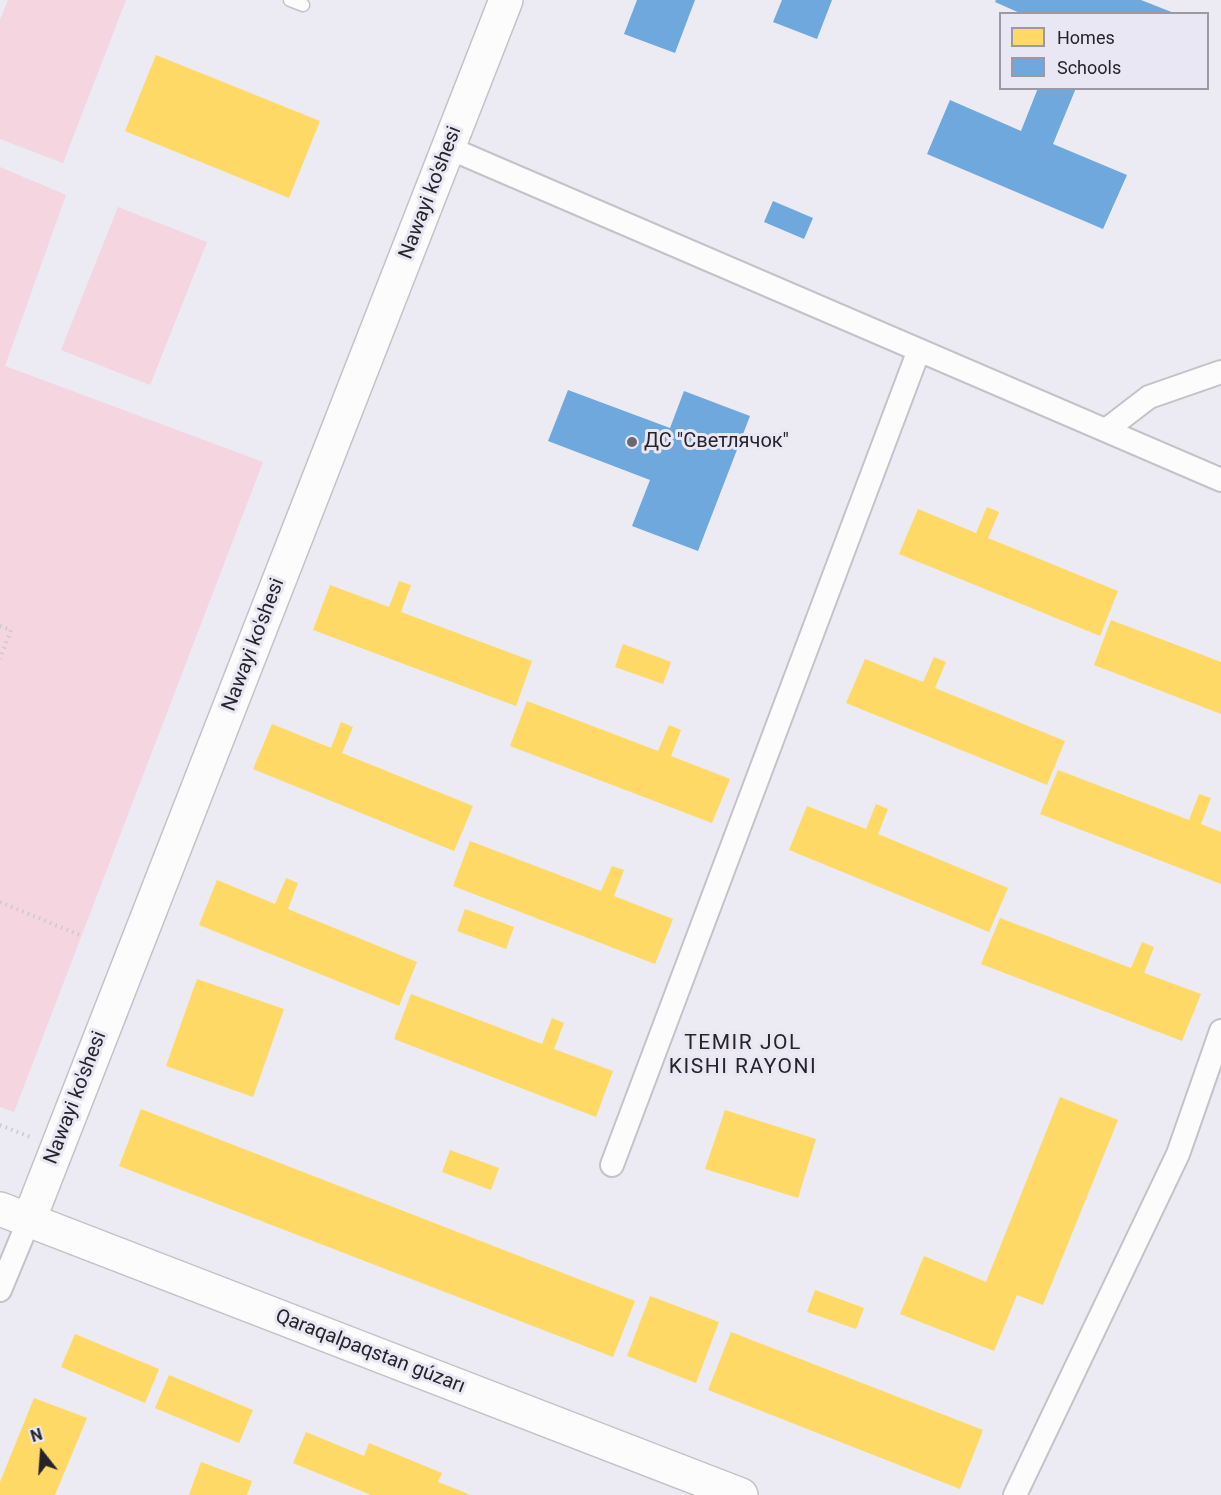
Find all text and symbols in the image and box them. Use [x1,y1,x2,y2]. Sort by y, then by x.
legend [999,12,1209,90]
text: Homes [1057,27,1115,48]
text: Schools [1057,57,1121,78]
street label: Nawayi ko'shesi [395,123,467,263]
place label: ДС "Светлячок" [644,430,789,454]
marker: ДС "Светлячок" [625,435,639,449]
street label: Nawayi ko'shesi [218,575,290,715]
street label: Nawayi ko'shesi [40,1028,112,1168]
district label: TEMIR JOL KISHI RAYONI [669,1031,817,1081]
street label: Qaraqalpaqstan gúzarı [272,1305,468,1399]
north arrow [12,1423,72,1483]
text: N [28,1425,45,1446]

